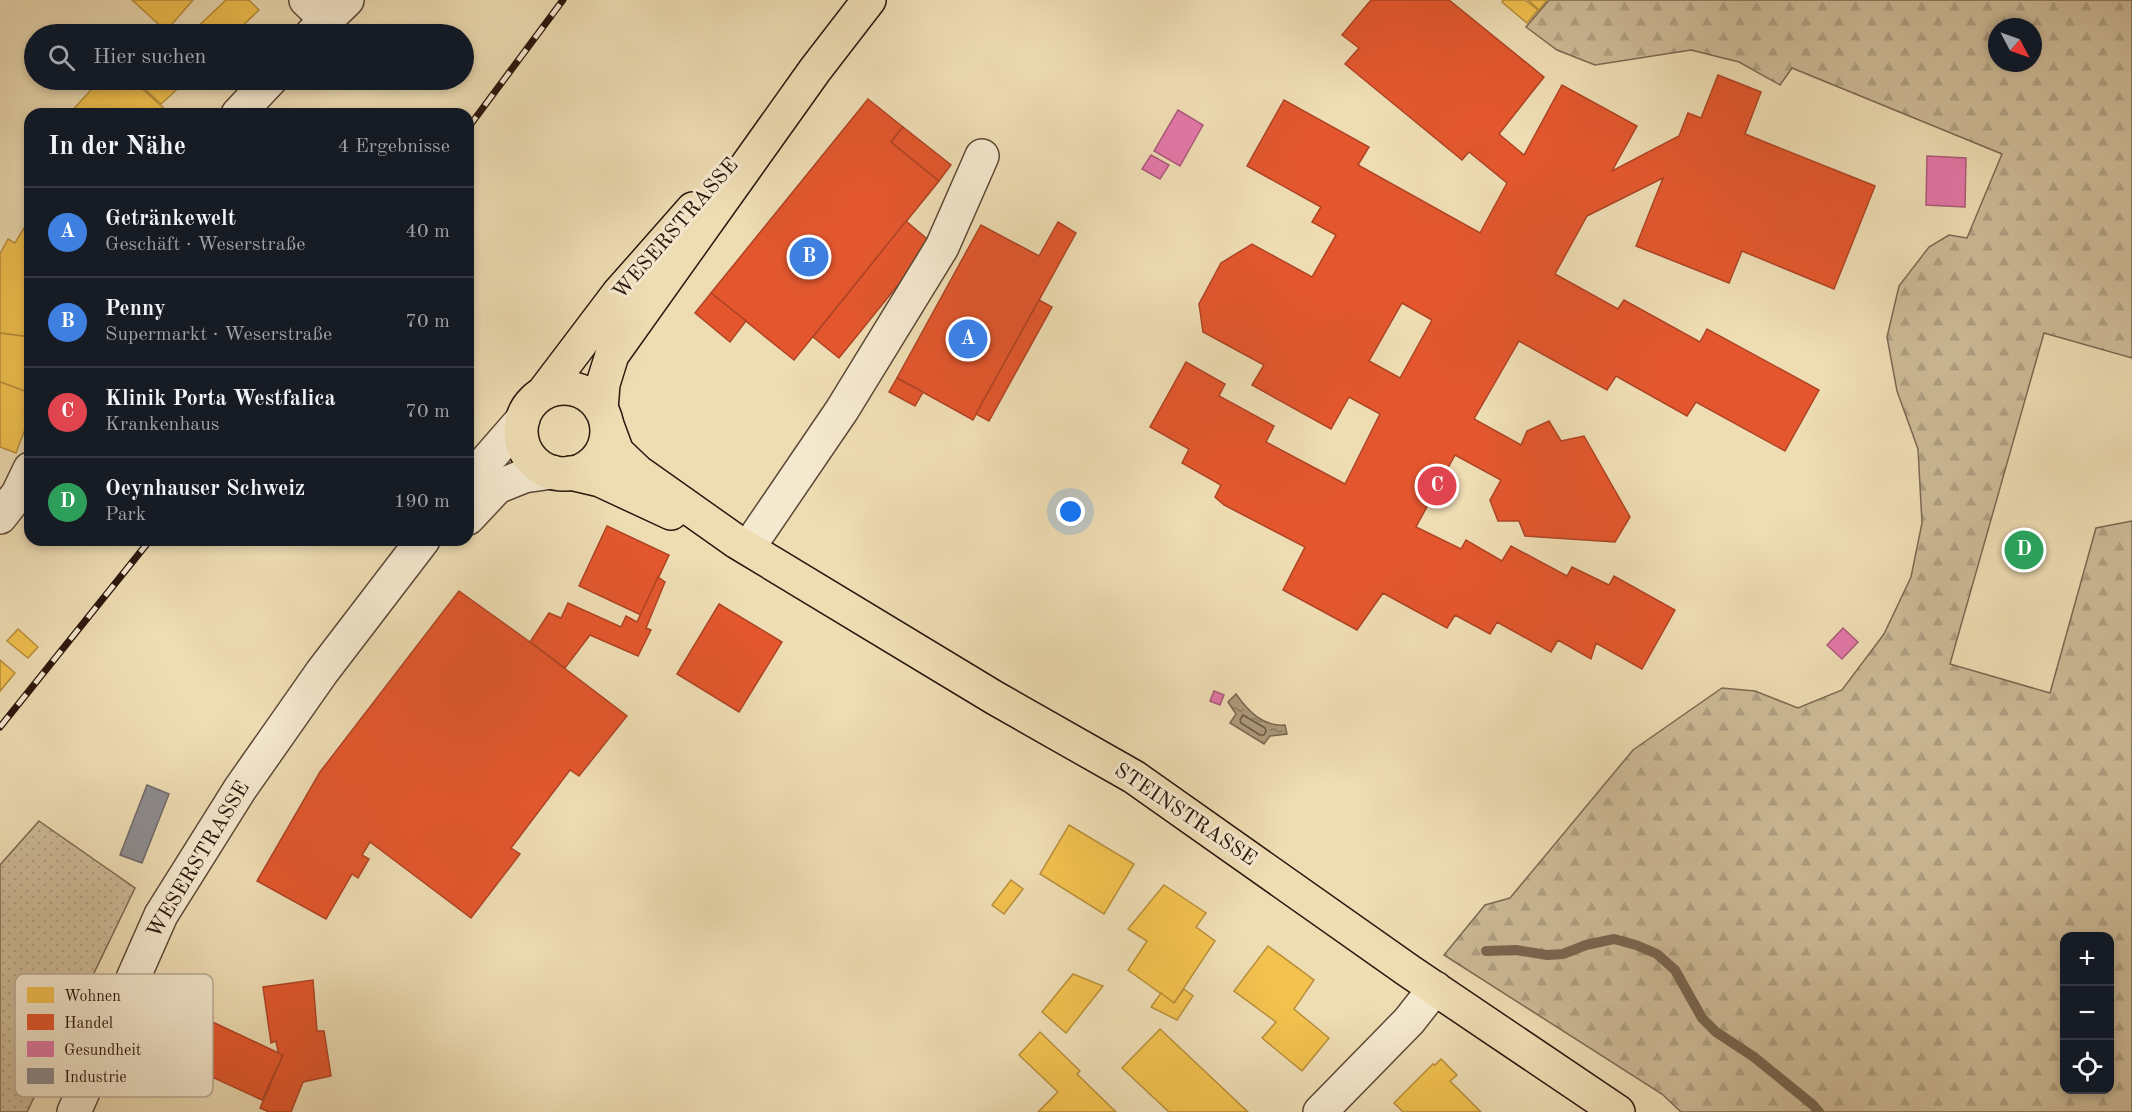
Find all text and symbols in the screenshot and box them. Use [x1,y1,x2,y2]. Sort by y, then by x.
north arrow [1988,18,2042,72]
search box [24,24,474,90]
icon: search [45,41,78,74]
text: Hier suchen [93,46,206,68]
text: In der Nähe [48,134,186,160]
text: 4 Ergebnisse [338,137,450,157]
street label: WESERSTRASSE [609,155,743,303]
text: Getränkewelt [105,208,236,230]
text: A [60,222,75,242]
text: 40 m [405,222,450,242]
pin: B [790,234,828,280]
text: Geschäft · Weserstraße [105,235,305,255]
text: Penny [105,298,166,320]
text: B [60,312,75,332]
text: 70 m [405,312,450,332]
pin: A [948,316,988,362]
text: Supermarkt · Weserstraße [105,325,332,345]
text: Klinik Porta Westfalica [105,388,336,410]
text: C [61,402,74,422]
text: 70 m [405,402,450,422]
text: Krankenhaus [105,415,220,435]
pin: C [1418,464,1456,508]
text: Oeynhauser Schweiz [105,478,305,500]
text: D [60,492,75,512]
text: 190 m [394,492,450,512]
your location [1056,497,1085,526]
text: Park [105,505,146,525]
pin: D [2004,528,2044,572]
street label: STEINSTRASSE [1110,760,1260,870]
street label: WESERSTRASSE [144,778,254,942]
map controls [2060,932,2114,1094]
button: + [2060,932,2114,986]
legend [15,974,213,1097]
button: − [2060,986,2114,1040]
text: Wohnen [64,989,121,1005]
text: Handel [64,1016,113,1032]
button: locate [2060,1040,2114,1094]
text: Gesundheit [64,1043,142,1059]
text: Industrie [64,1070,127,1086]

